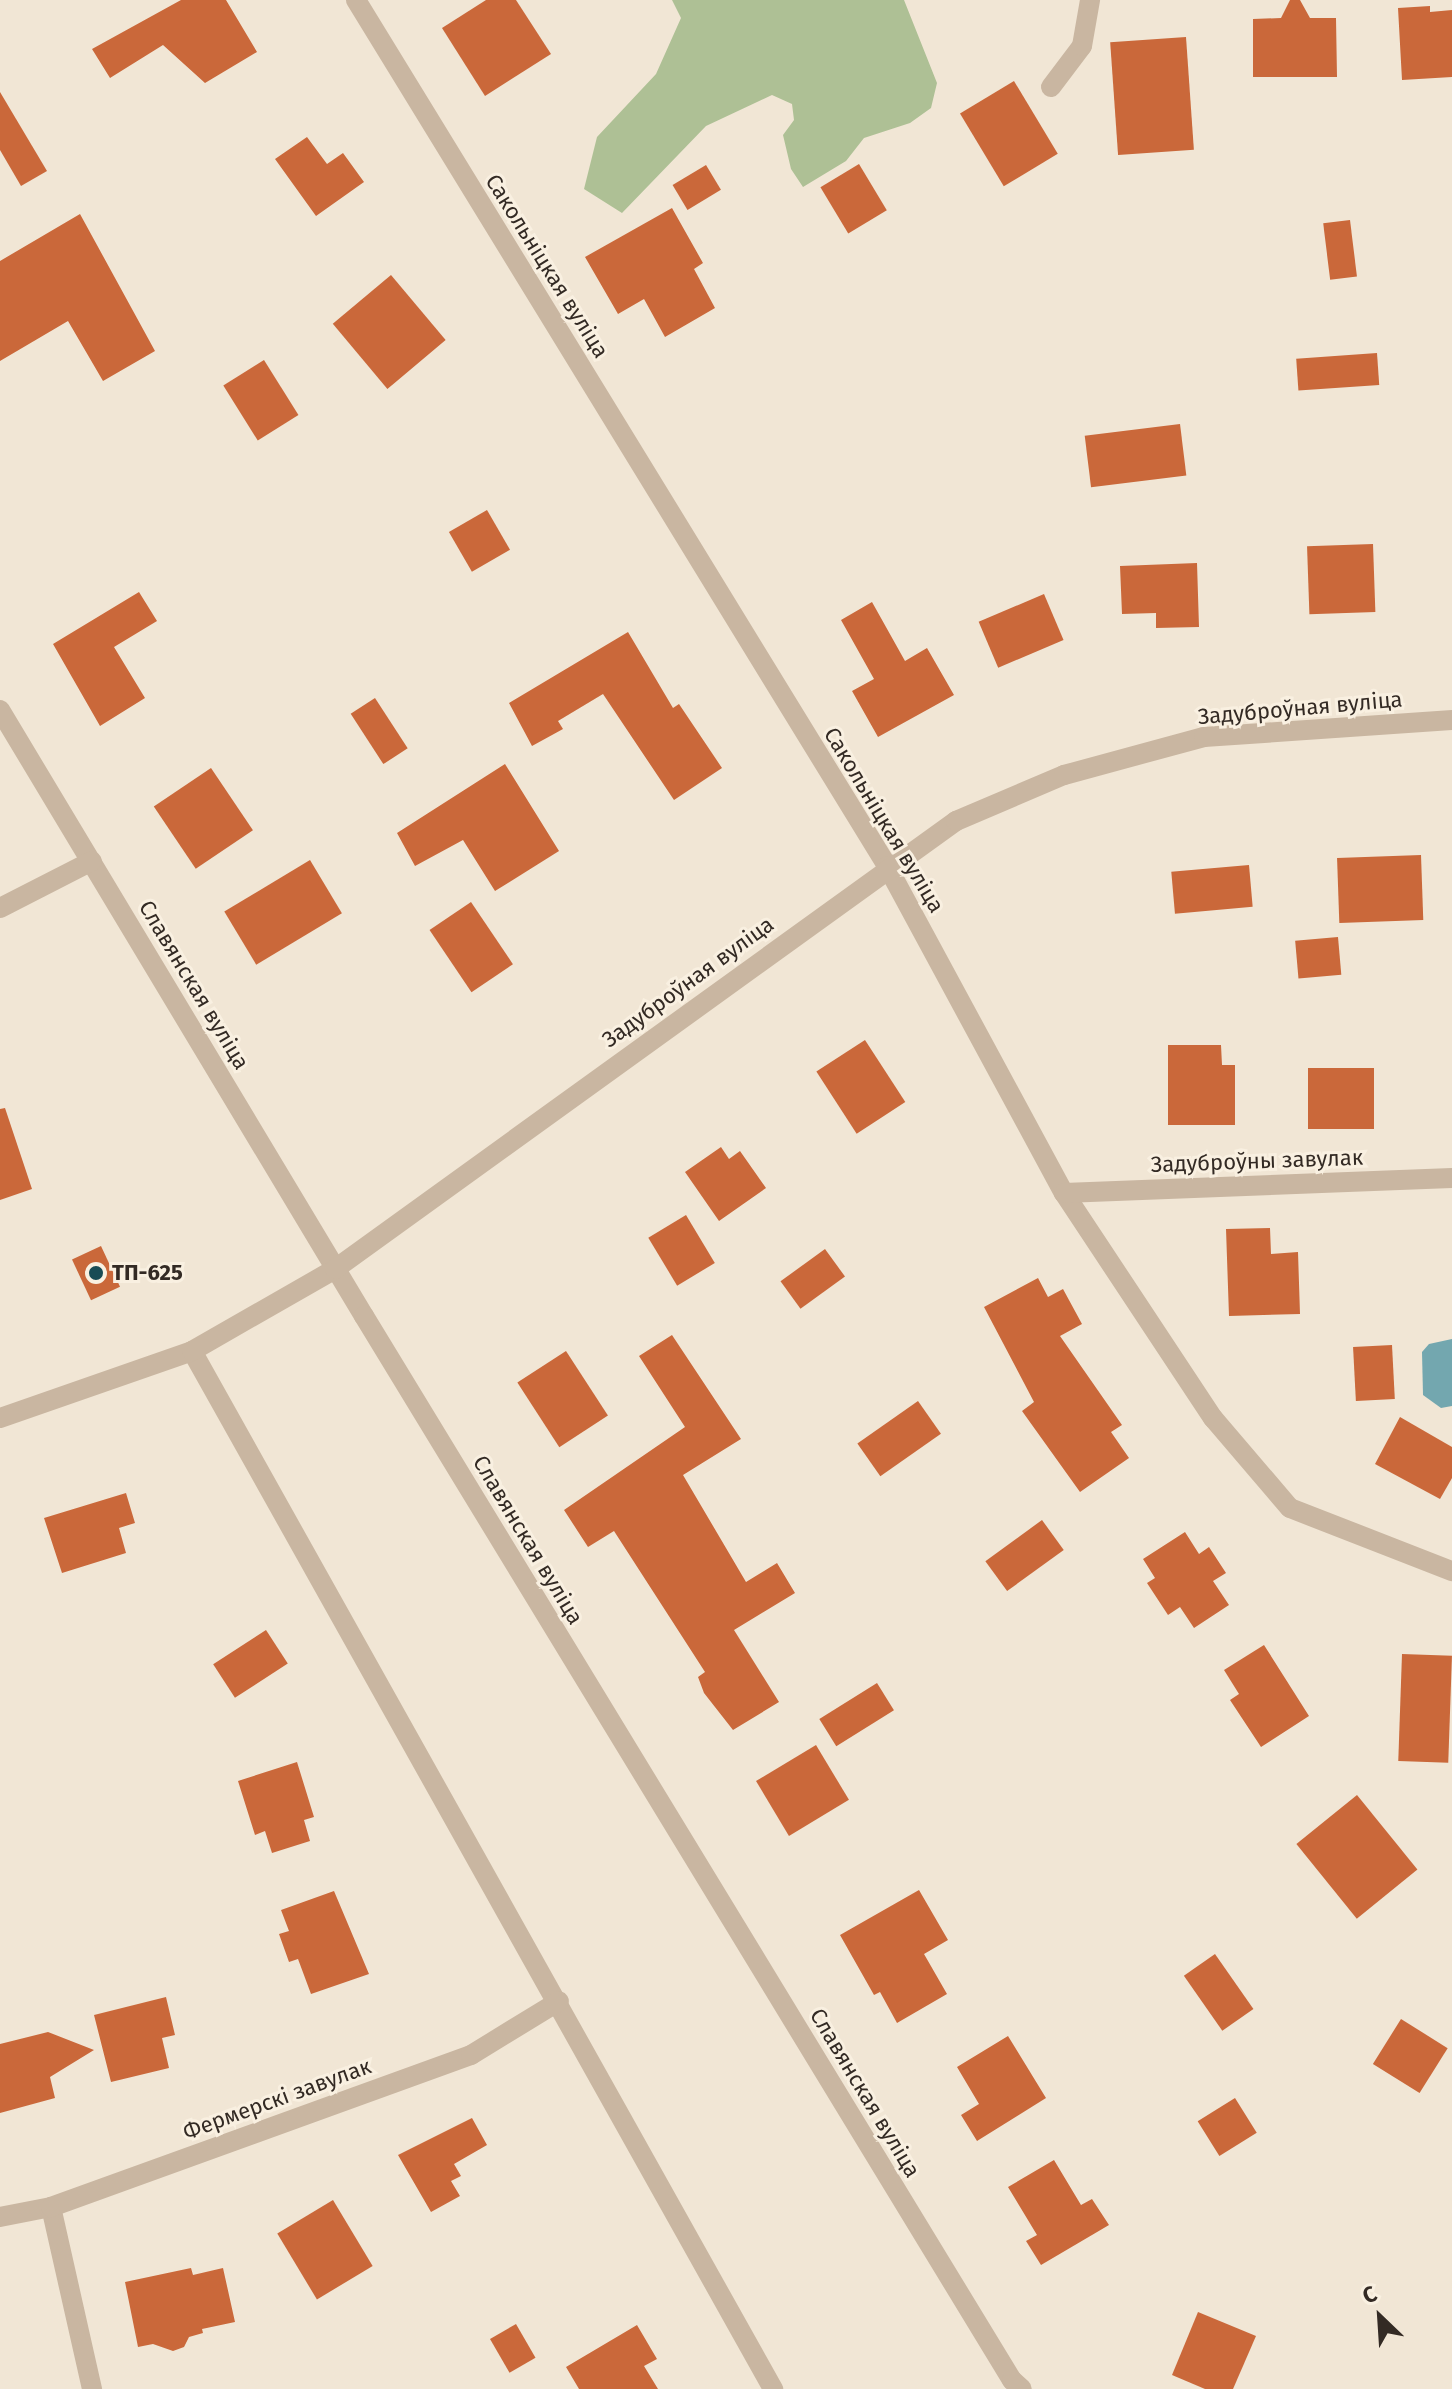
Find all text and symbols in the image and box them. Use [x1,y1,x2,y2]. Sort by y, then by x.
street label: Сакольніцкая вуліца [480,169,614,363]
street label: Задуброўная вуліца [1197,686,1403,730]
street label: Сакольніцкая вуліца [818,723,950,917]
street label: Славянская вуліца [133,896,255,1074]
street label: Задуброўная вуліца [597,911,779,1053]
street label: Задуброўны завулак [1150,1144,1364,1178]
place label: ТП-625 [112,1260,183,1286]
marker: ТП-625 [87,1264,105,1282]
street label: Славянская вуліца [467,1451,589,1629]
street label: Славянская вуліца [804,2004,926,2182]
street label: Фермерскі завулак [179,2053,375,2145]
north arrow [1340,2277,1420,2357]
text: С [1358,2280,1381,2310]

